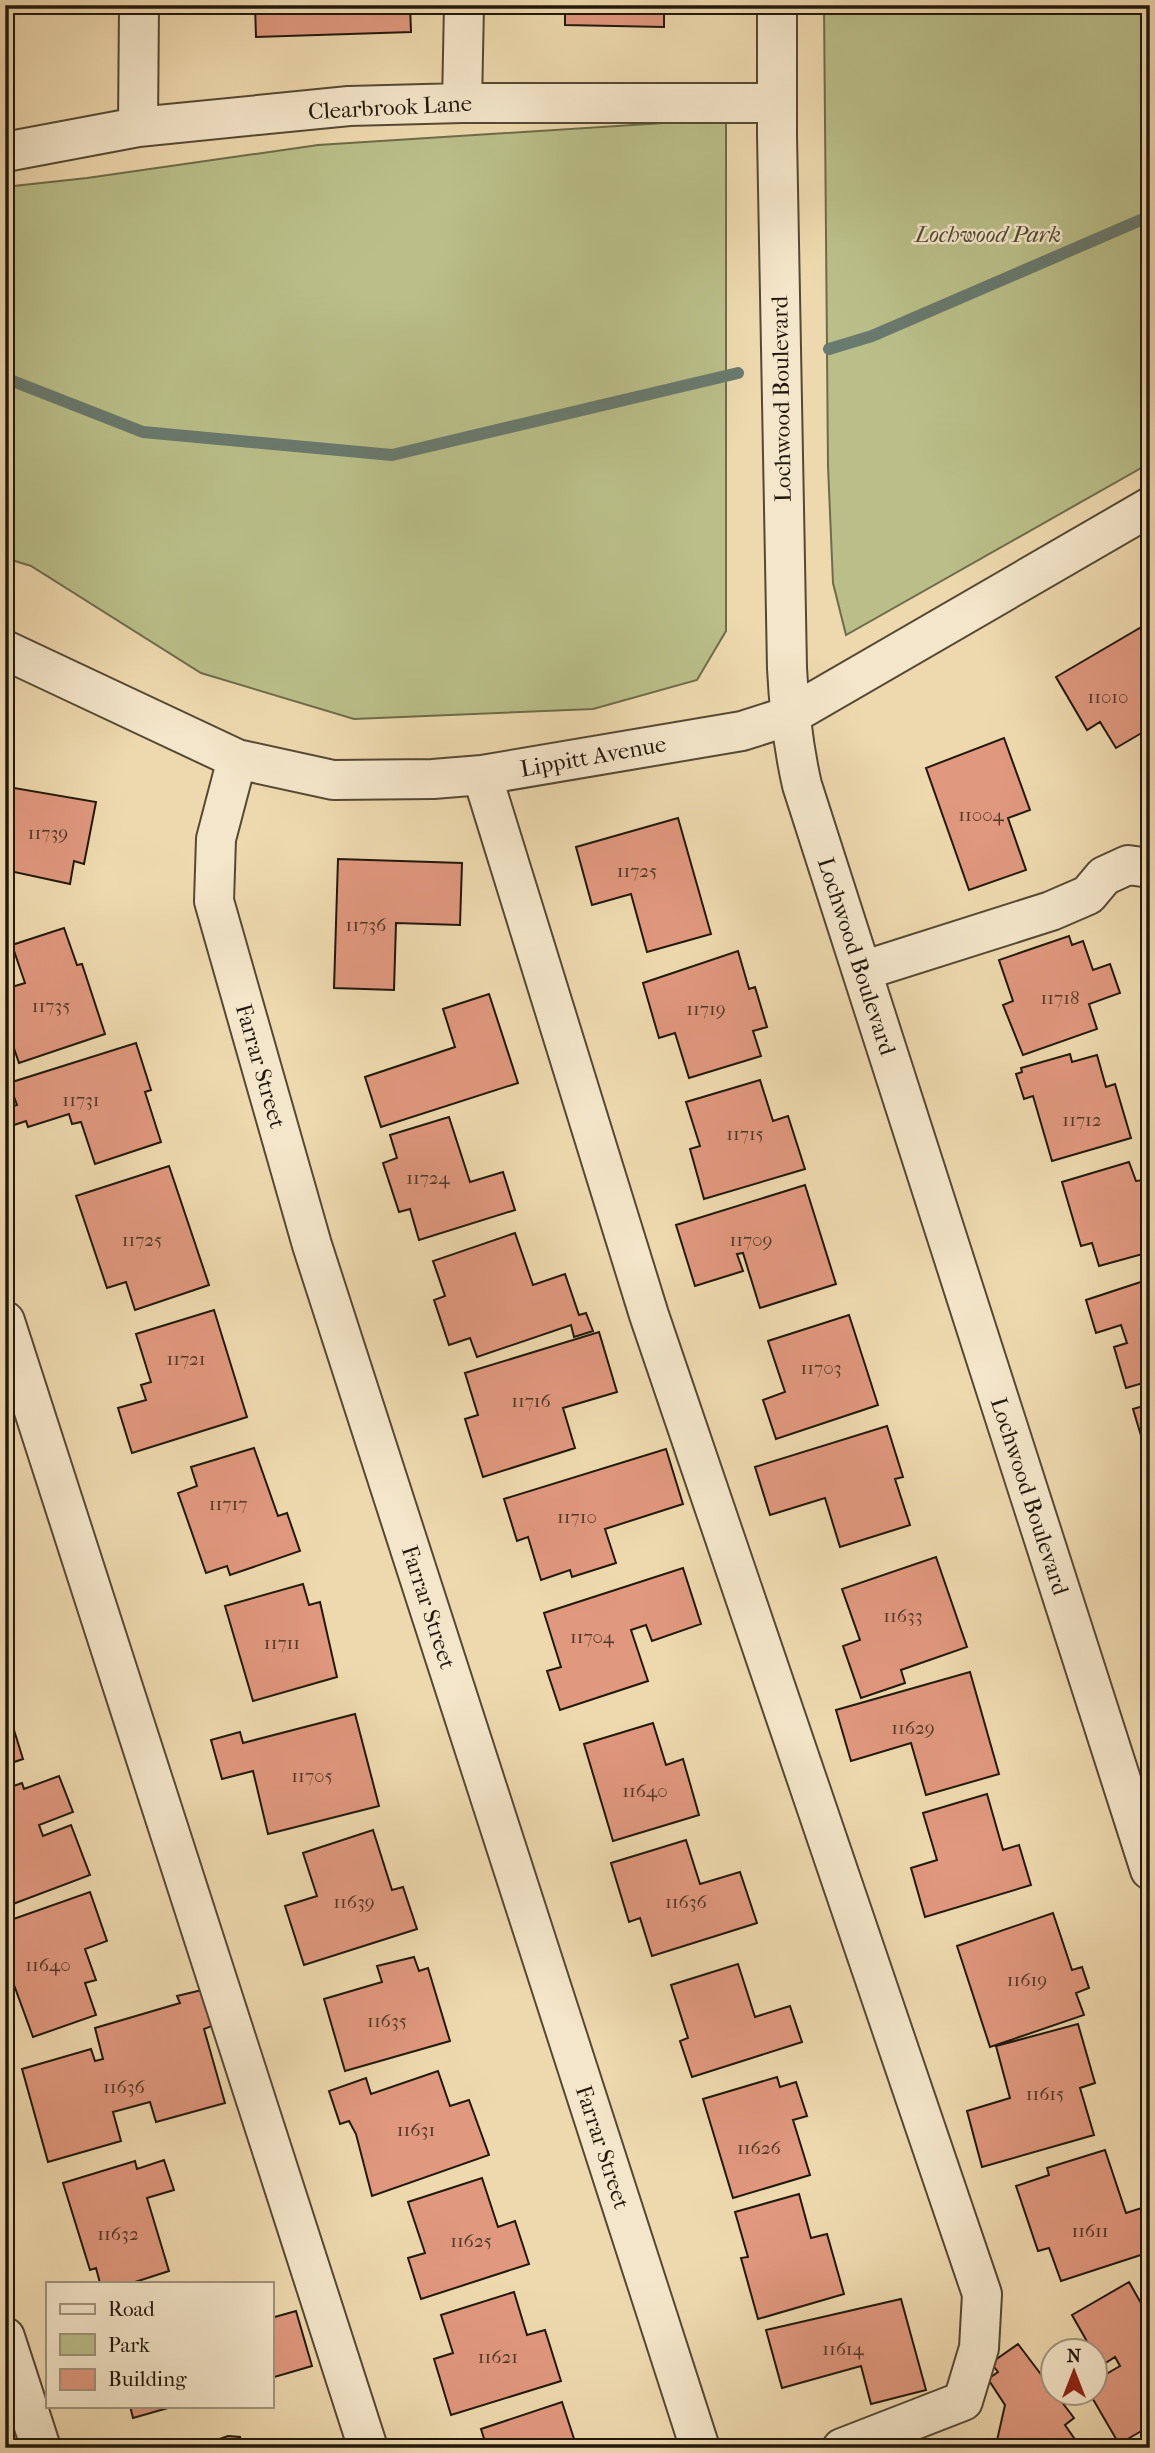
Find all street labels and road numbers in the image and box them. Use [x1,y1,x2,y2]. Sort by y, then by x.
street label: Clearbrook Lane [307,90,473,125]
street label: Lochwood Boulevard [766,295,797,502]
street label: Lippitt Avenue [518,730,668,783]
street label: Lochwood Boulevard [812,854,901,1059]
street label: Farrar Street [230,1001,291,1132]
street label: Lochwood Boulevard [985,1394,1074,1599]
street label: Farrar Street [396,1542,461,1672]
street label: Farrar Street [570,2082,635,2212]

